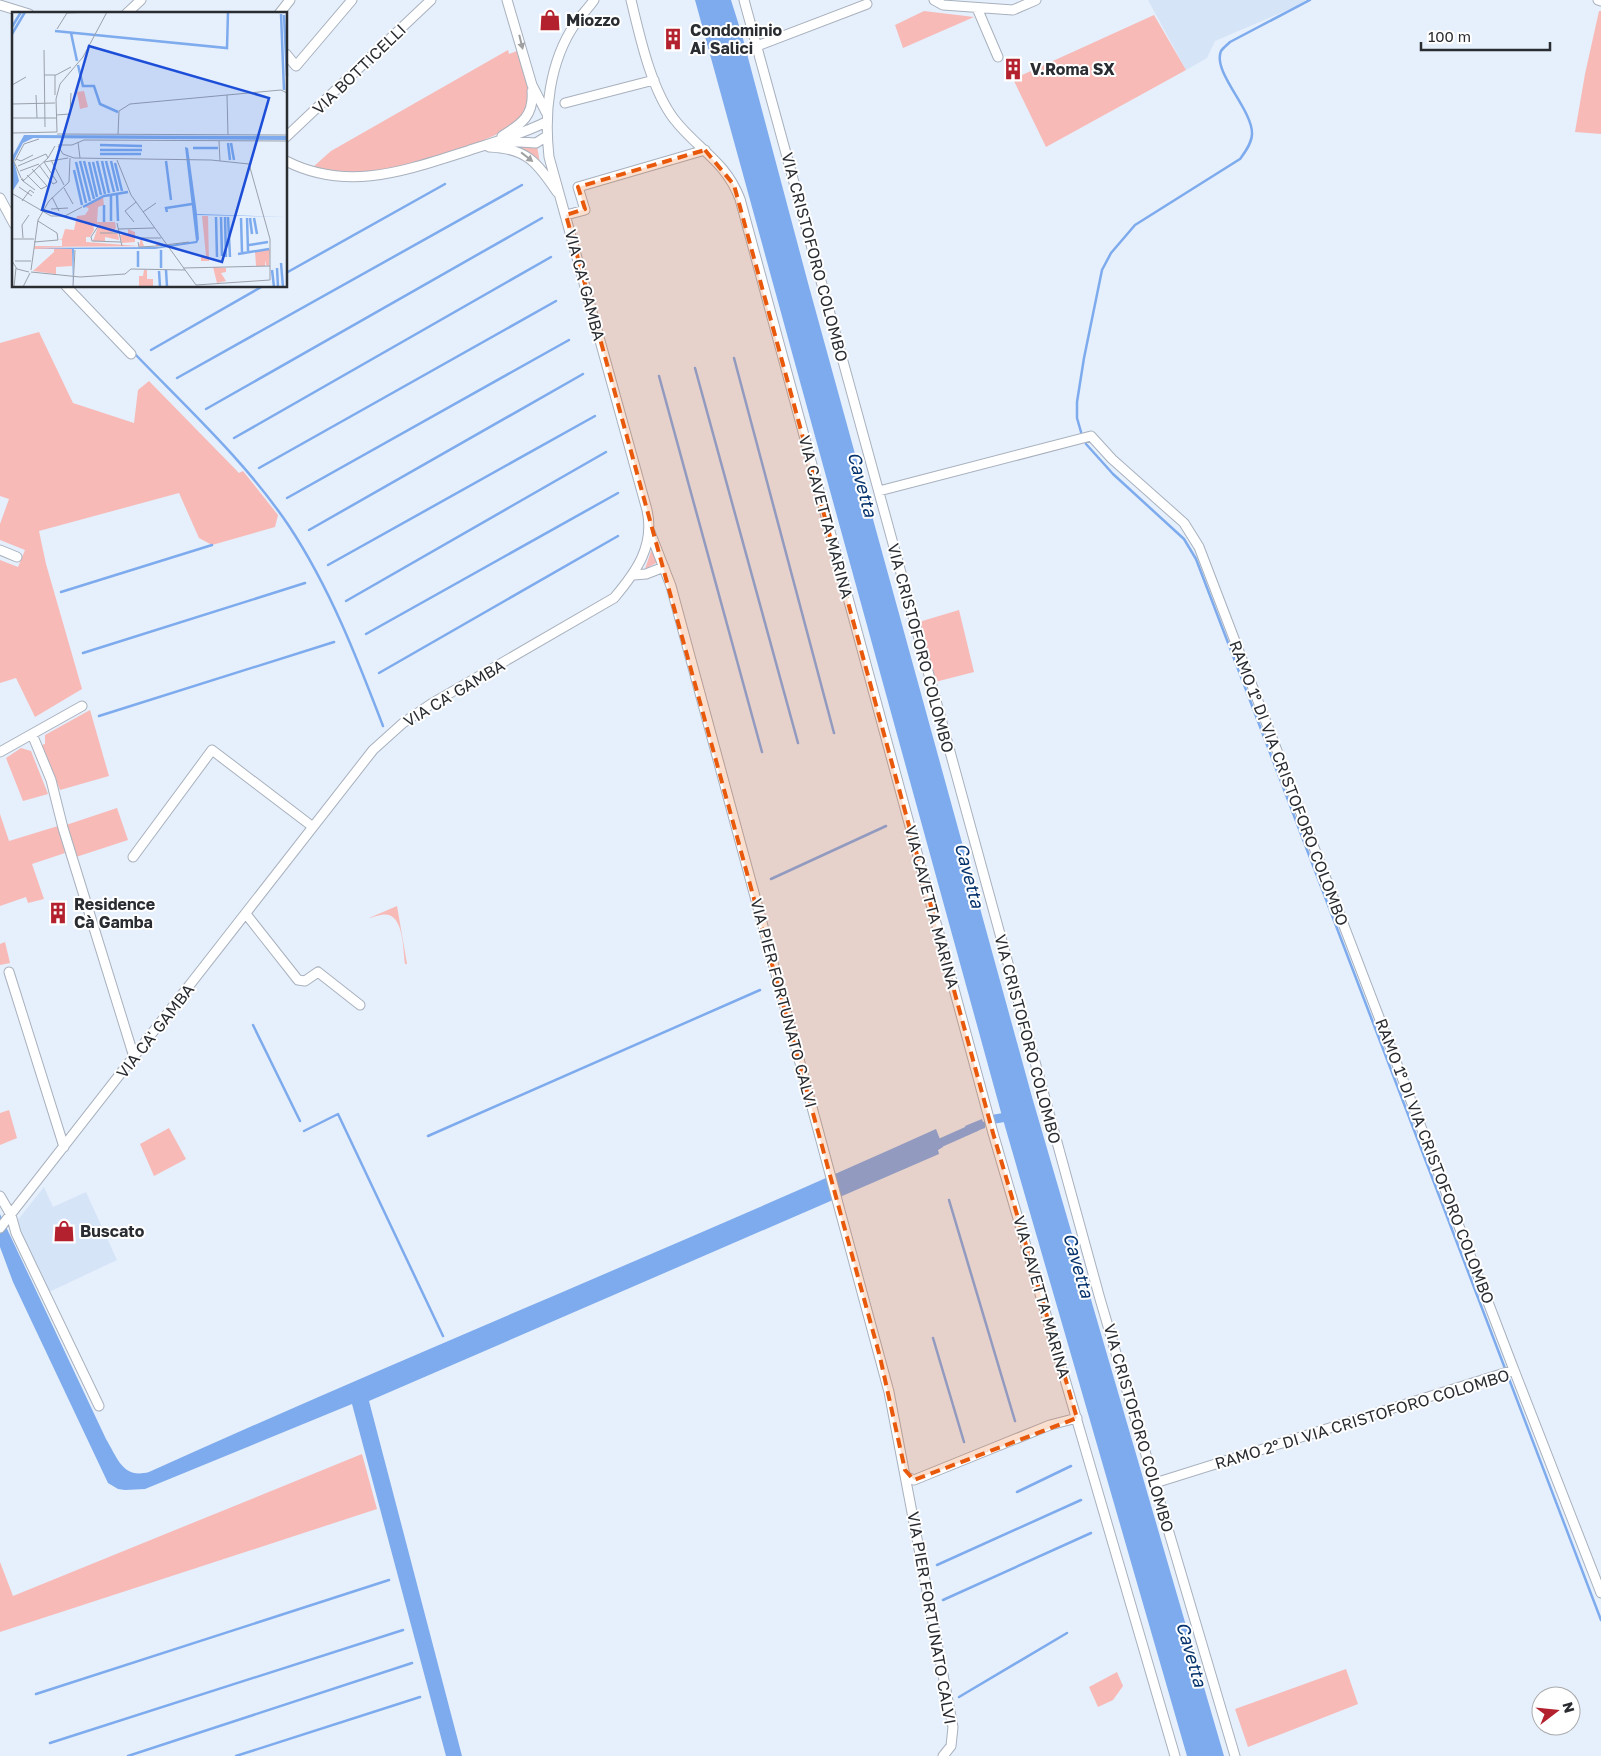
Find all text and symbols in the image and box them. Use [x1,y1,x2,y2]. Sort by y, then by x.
shop icon: Miozzo [537,7,563,33]
place label: Miozzo [566,10,621,30]
inset map [12,12,288,288]
street label: VIA BOTTICELLI [308,19,410,119]
place label: Condominio Ai Salici [690,20,783,58]
scale bar [1421,20,1550,52]
building icon: Condominio Ai Salici [660,26,686,52]
text: 100 m [1428,27,1471,45]
one-way arrow [517,35,525,50]
building icon: V.Roma SX [1000,56,1026,82]
place label: V.Roma SX [1030,59,1115,79]
street label: VIA CRISTOFORO COLOMBO [777,150,853,364]
one-way arrow [520,152,534,162]
street label: VIA CA' GAMBA [561,227,610,343]
street label: VIA CAVETTA MARINA [795,433,857,601]
water label: Cavetta [844,449,882,520]
street label: VIA CRISTOFORO COLOMBO [883,541,959,755]
street label: RAMO 1° DI VIA CRISTOFORO COLOMBO [1225,637,1353,929]
street label: VIA CA' GAMBA [400,655,508,731]
street label: VIA CAVETTA MARINA [901,823,963,991]
water label: Cavetta [951,840,989,911]
place label: Residence Cà Gamba [74,894,155,932]
street label: VIA PIER FORTUNATO CALVI [746,896,822,1110]
building icon: Residence Cà Gamba [45,900,71,926]
street label: VIA CRISTOFORO COLOMBO [990,932,1066,1146]
street label: VIA CA' GAMBA [112,979,198,1082]
street label: RAMO 1° DI VIA CRISTOFORO COLOMBO [1371,1015,1499,1307]
street label: VIA CAVETTA MARINA [1009,1213,1075,1381]
shop icon: Buscato [51,1218,77,1244]
place label: Buscato [80,1221,145,1241]
water label: Cavetta [1059,1230,1099,1301]
street label: VIA CRISTOFORO COLOMBO [1100,1321,1178,1535]
street label: RAMO 2° DI VIA CRISTOFORO COLOMBO [1212,1365,1512,1473]
street label: VIA PIER FORTUNATO CALVI [903,1510,961,1726]
water label: Cavetta [1172,1619,1212,1690]
north arrow [1531,1686,1581,1736]
text: N [1559,1700,1579,1715]

